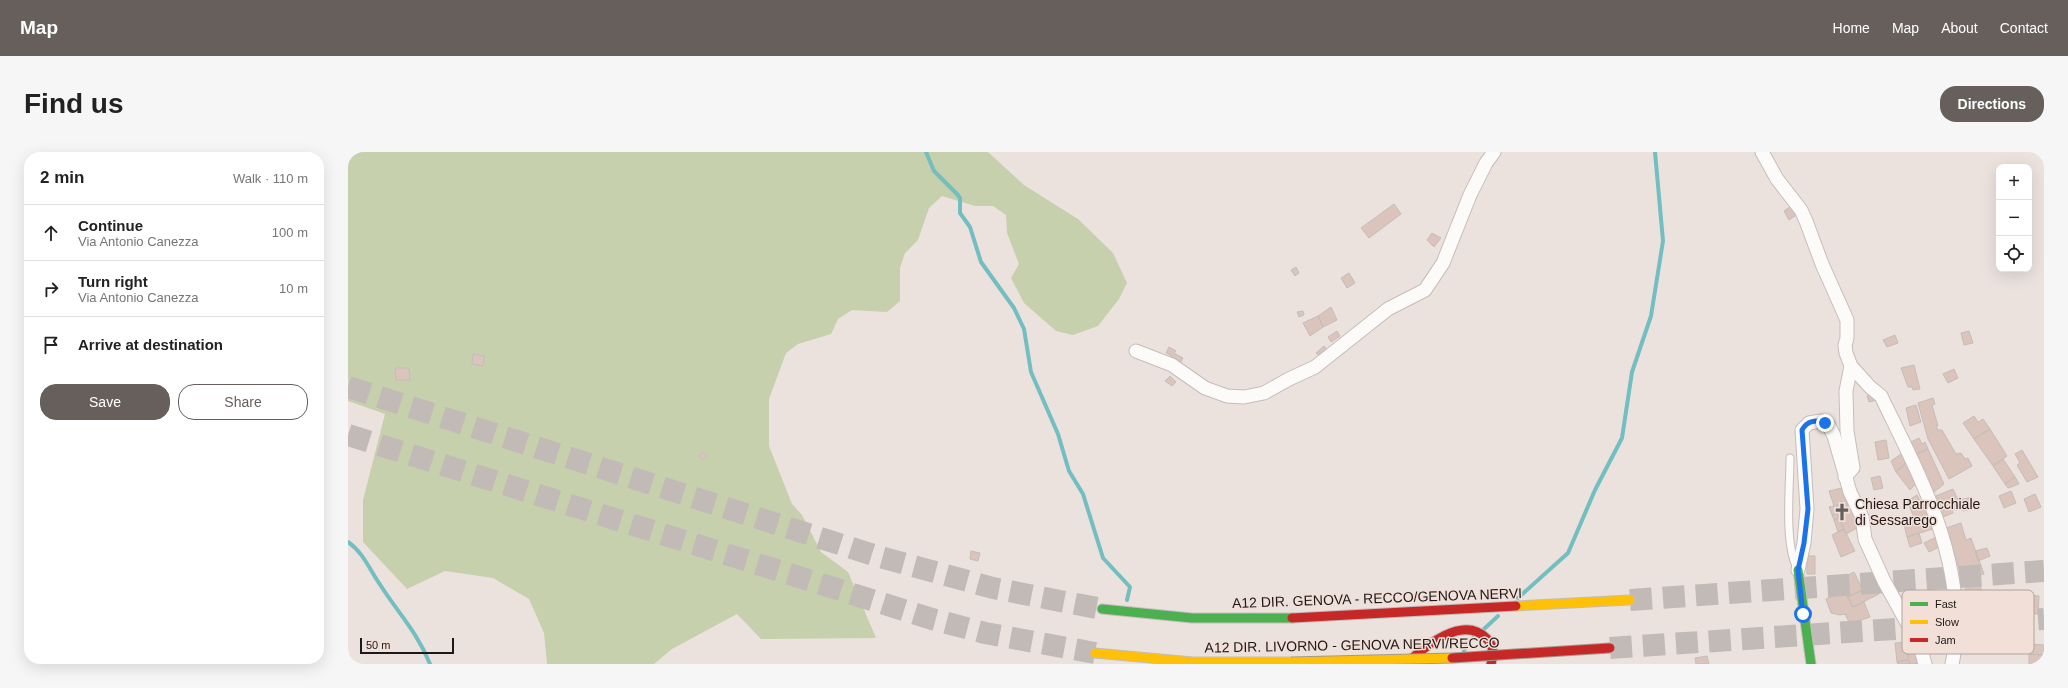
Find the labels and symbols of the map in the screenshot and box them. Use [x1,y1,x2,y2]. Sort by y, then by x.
route end [1816,414,1834,432]
place label: Chiesa Parrocchiale di Sessarego [1855,496,1980,528]
church icon: Chiesa Parrocchiale di Sessarego [1832,502,1852,522]
street label: A12 DIR. GENOVA - RECCO/GENOVA NERVI [1232,585,1522,611]
legend [1902,590,2034,654]
text: Fast [1935,598,1956,610]
route start [1794,605,1812,623]
text: Slow [1935,616,1959,628]
street label: A12 DIR. LIVORNO - GENOVA NERVI/RECCO [1204,634,1500,656]
text: Jam [1935,634,1956,646]
scale bar [360,636,454,655]

